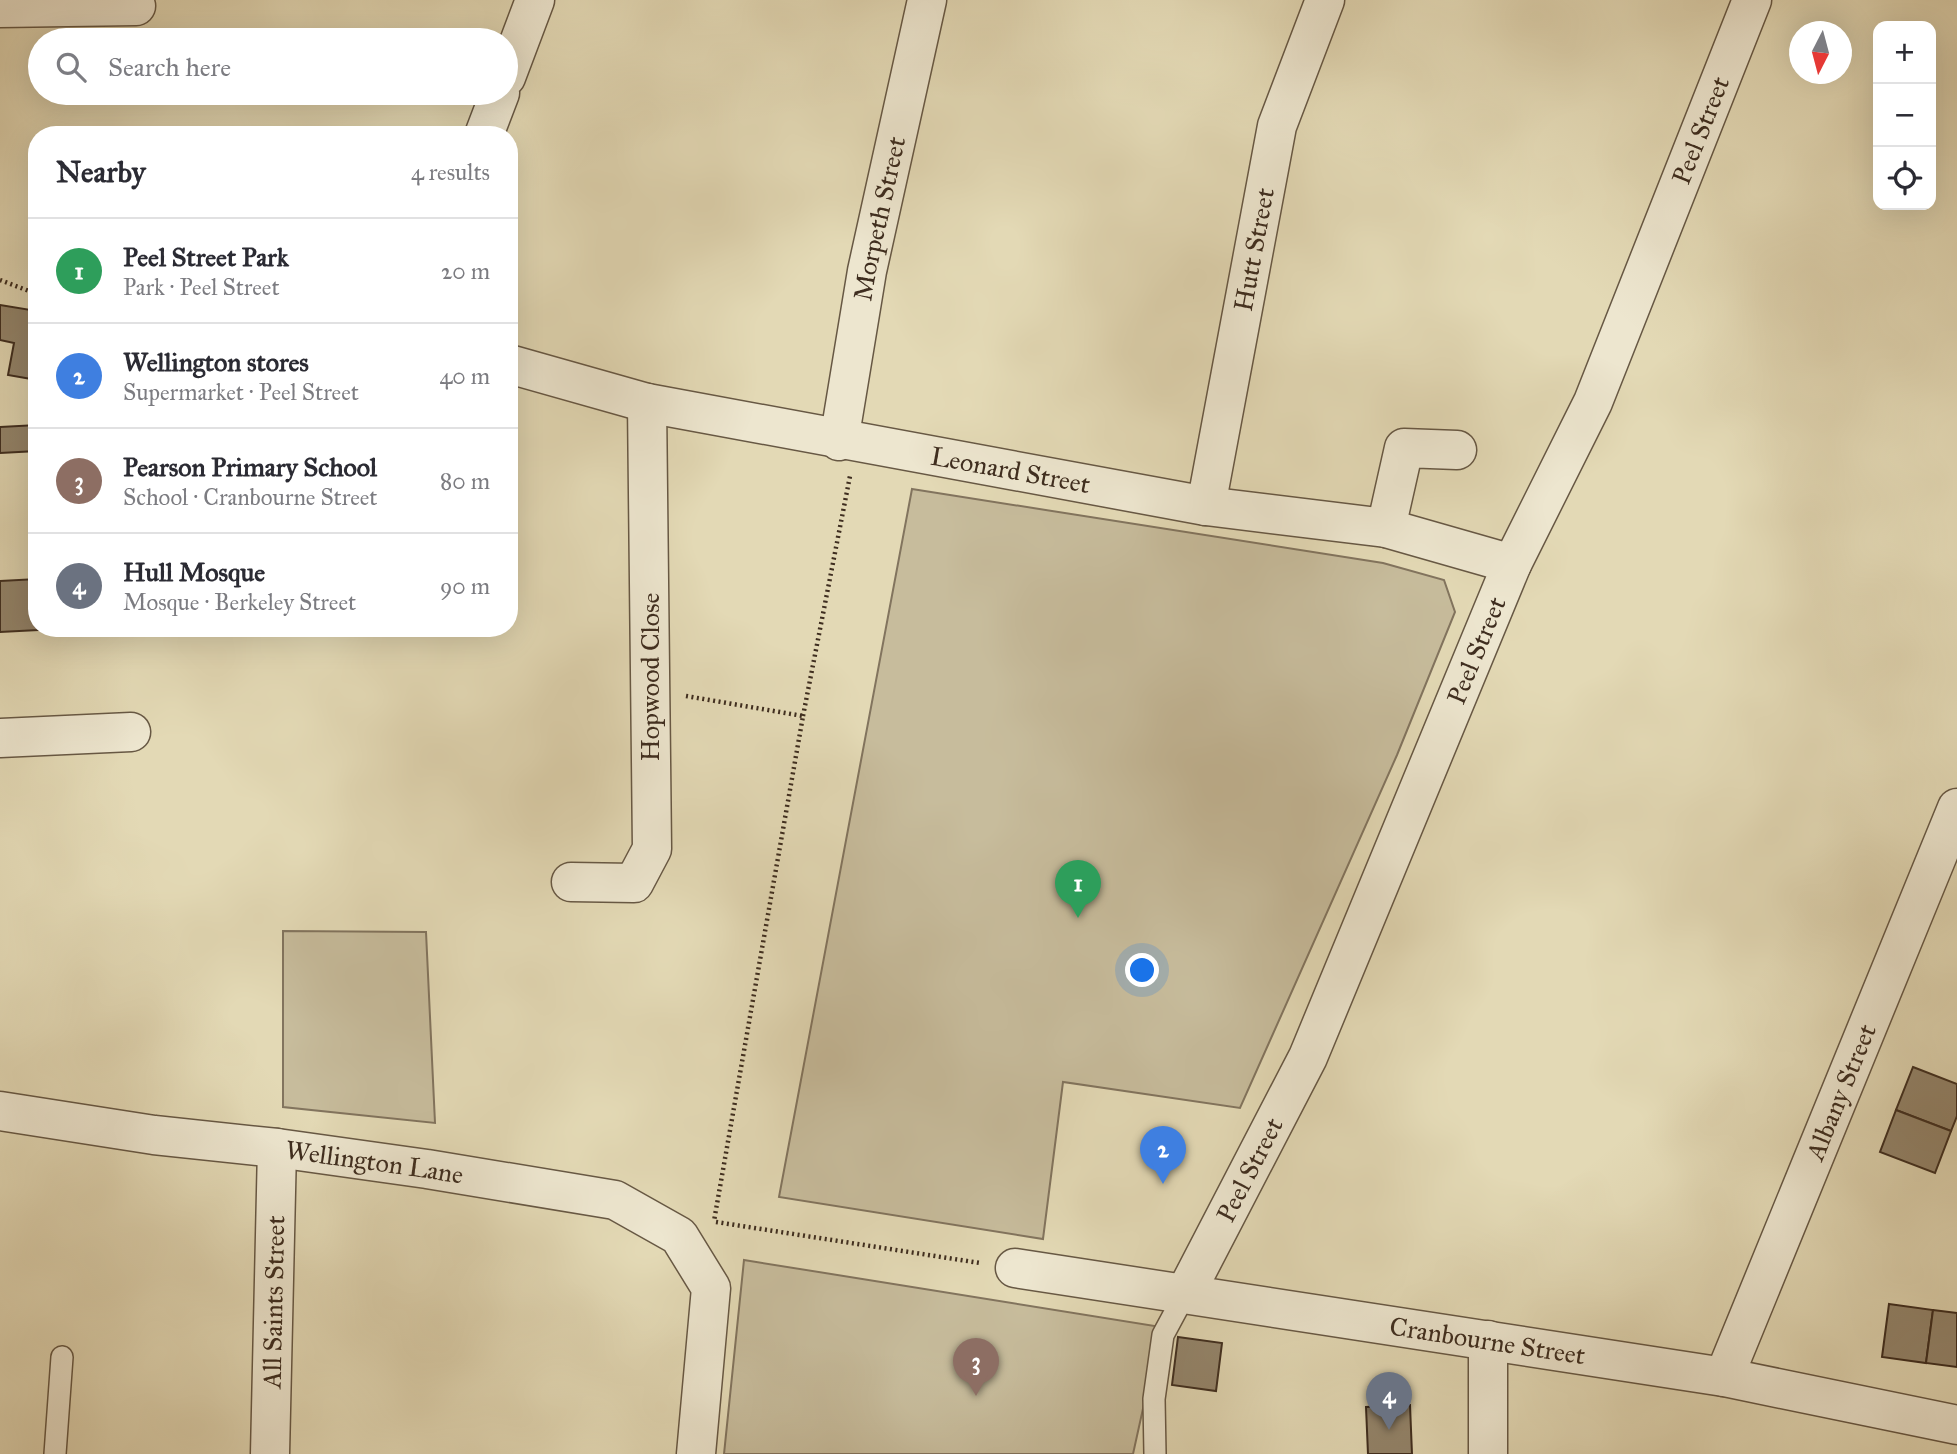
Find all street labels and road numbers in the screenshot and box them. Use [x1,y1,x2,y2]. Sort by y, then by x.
street label: Peel Street [1665,72,1736,189]
street label: Morpeth Street [846,133,912,303]
street label: Hutt Street [1227,185,1281,314]
street label: Leonard Street [928,440,1093,500]
street label: Hopwood Close [634,592,666,761]
street label: Peel Street [1440,592,1513,709]
street label: Albany Street [1798,1019,1883,1166]
street label: Peel Street [1209,1112,1290,1227]
street label: Wellington Lane [284,1133,466,1191]
street label: All Saints Street [255,1215,291,1390]
street label: Cranbourne Street [1388,1310,1587,1371]

